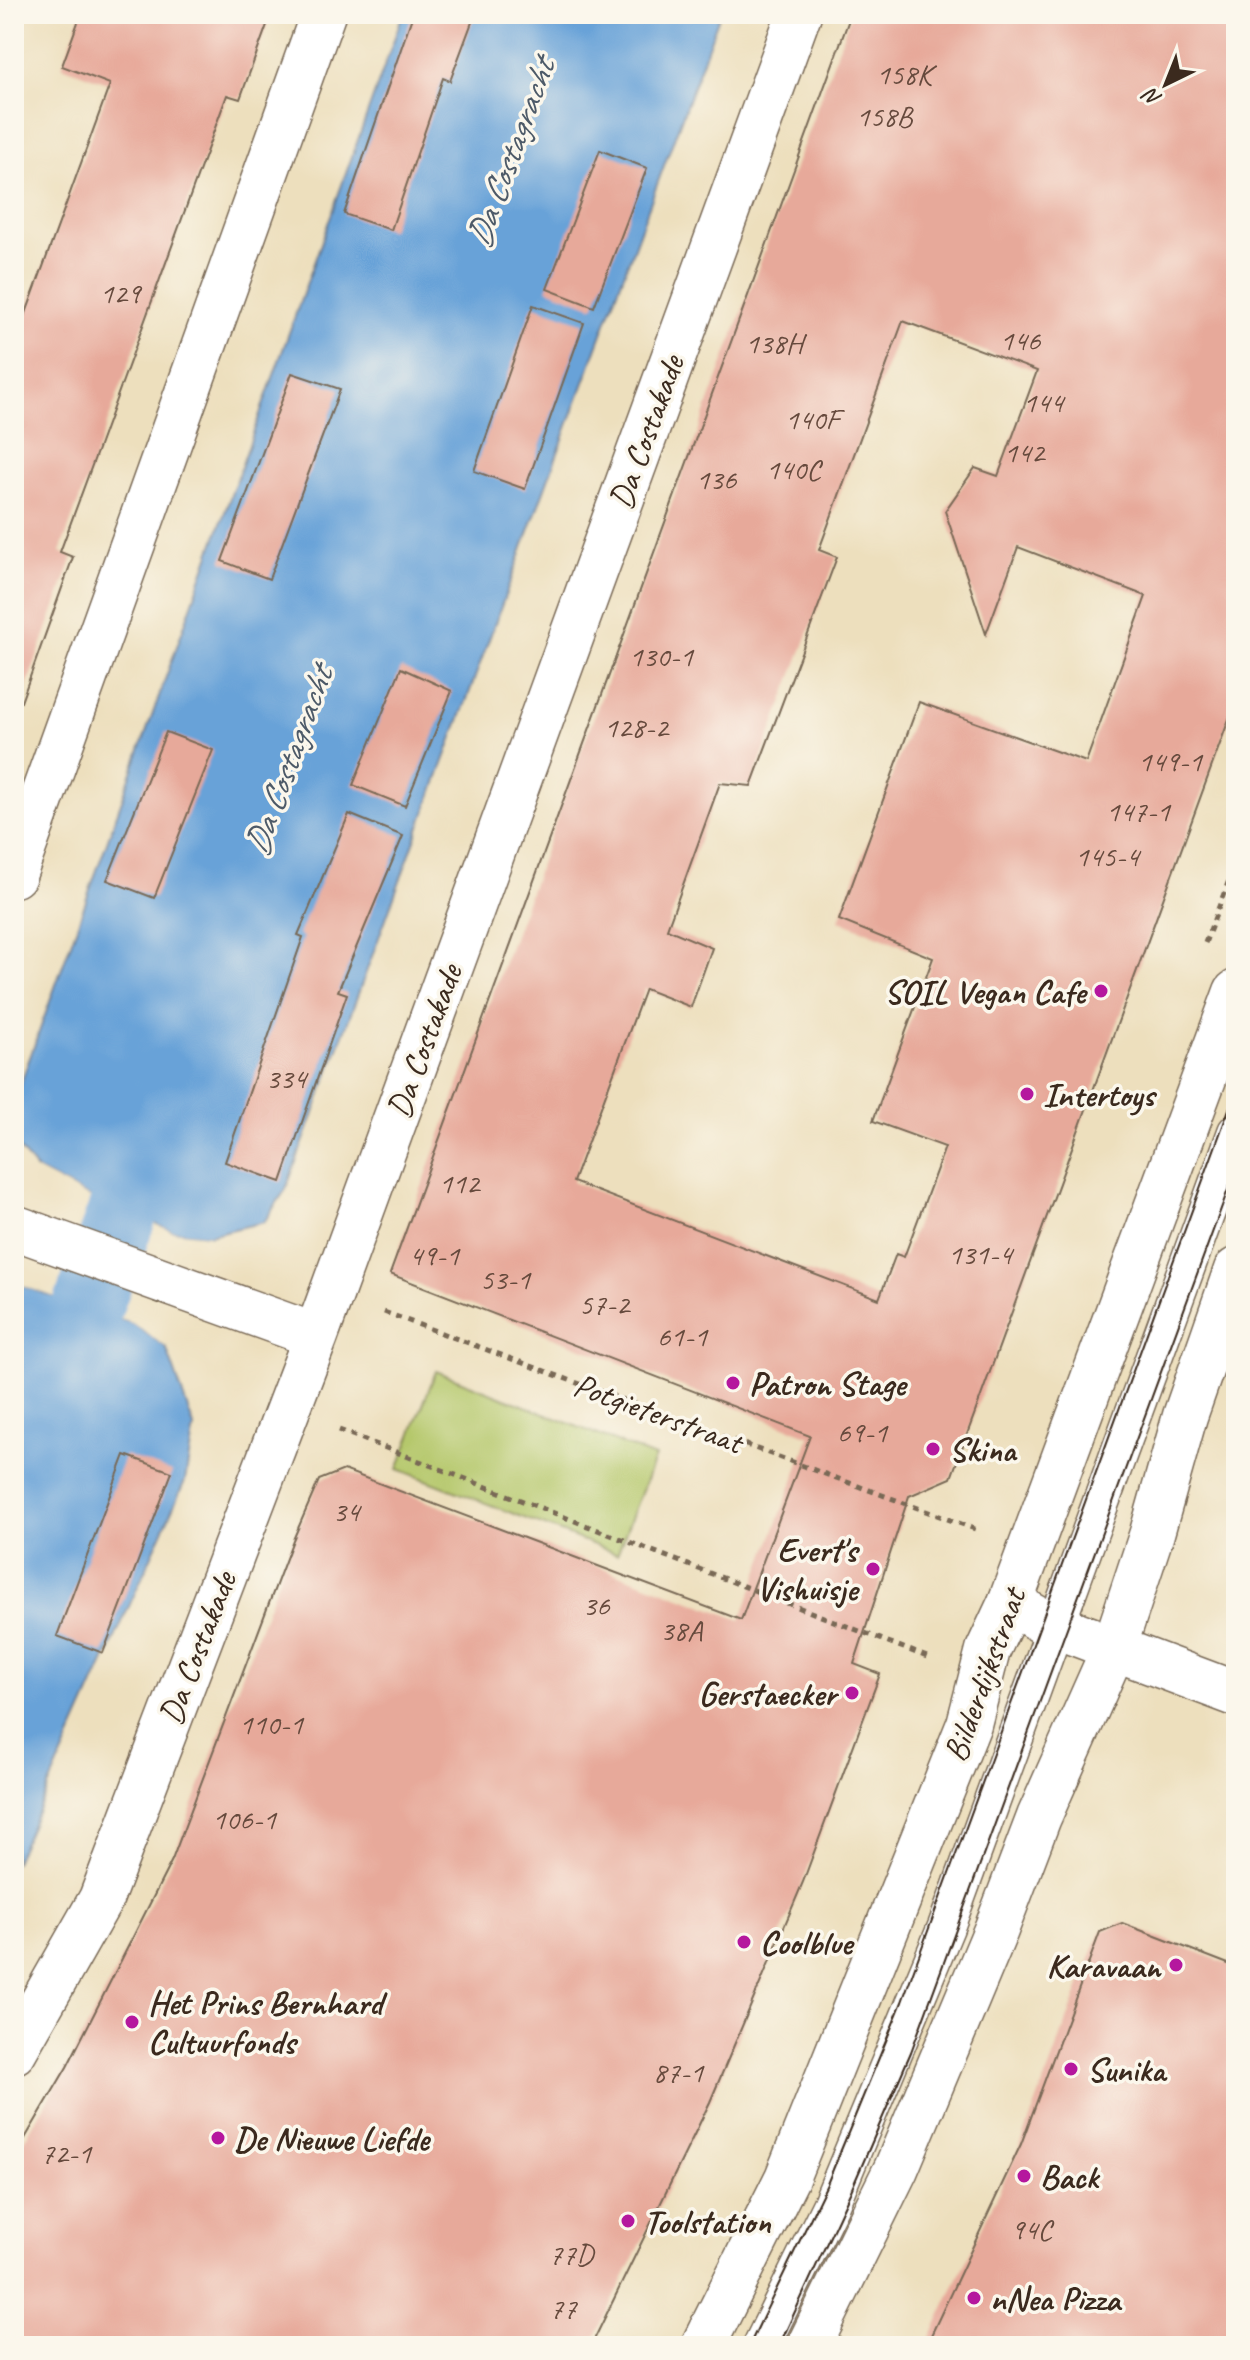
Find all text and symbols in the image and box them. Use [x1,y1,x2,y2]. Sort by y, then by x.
north arrow [1126,44,1206,124]
water label: Da Costagracht [455,46,568,253]
house number: 158K [876,55,938,93]
text: N [1136,81,1168,113]
house number: 158B [856,97,914,135]
house number: 129 [100,274,143,312]
house number: 146 [1000,321,1042,359]
house number: 138H [745,324,808,362]
street label: Da Costakade [599,348,694,514]
house number: 144 [1023,383,1066,421]
house number: 140F [785,400,845,438]
house number: 142 [1004,433,1047,471]
house number: 140C [766,450,823,488]
house number: 136 [696,460,738,498]
house number: 130-1 [629,637,694,675]
water label: Da Costagracht [233,654,346,861]
house number: 128-2 [604,708,670,746]
house number: 149-1 [1138,742,1203,780]
house number: 147-1 [1106,792,1171,830]
house number: 145-4 [1075,837,1141,875]
street label: Da Costakade [377,957,472,1123]
place label: SOIL Vegan Cafe [884,970,1089,1013]
marker: SOIL Vegan Cafe [1092,982,1110,1000]
house number: 334 [266,1059,309,1097]
place label: Intertoys [1043,1073,1157,1116]
marker: Intertoys [1018,1085,1036,1103]
house number: 112 [439,1164,482,1202]
house number: 131-4 [948,1235,1014,1273]
house number: 49-1 [409,1236,461,1274]
house number: 53-1 [480,1260,532,1298]
house number: 57-2 [579,1285,632,1323]
house number: 61-1 [657,1317,709,1355]
place label: Patron Stage [749,1362,909,1405]
street label: Potgieterstraat [568,1363,752,1465]
marker: Patron Stage [724,1374,742,1392]
house number: 69-1 [837,1413,889,1451]
place label: Skina [949,1428,1018,1471]
marker: Skina [924,1440,942,1458]
house number: 34 [333,1492,362,1530]
place label: Evert's Vishuisje [756,1528,861,1610]
marker: Evert's Vishuisje [864,1560,882,1578]
street label: Da Costakade [148,1564,246,1730]
street label: Bilderdijkstraat [933,1579,1036,1767]
house number: 36 [583,1586,611,1624]
house number: 38A [660,1611,704,1649]
place label: Gerstaecker [698,1672,840,1715]
marker: Gerstaecker [843,1684,861,1702]
house number: 110-1 [239,1705,304,1743]
house number: 106-1 [212,1800,277,1838]
place label: Coolblue [760,1921,856,1964]
marker: Coolblue [735,1933,753,1951]
place label: Karavaan [1046,1944,1162,1987]
marker: Karavaan [1167,1956,1185,1974]
place label: Het Prins Bernhard Cultuurfonds [148,1981,388,2063]
marker: Het Prins Bernhard Cultuurfonds [123,2013,141,2031]
place label: Sunika [1087,2048,1168,2091]
house number: 87-1 [653,2053,705,2091]
marker: Sunika [1062,2060,1080,2078]
place label: De Nieuwe Liefde [234,2117,432,2160]
marker: De Nieuwe Liefde [209,2129,227,2147]
house number: 72-1 [41,2134,93,2172]
place label: Back [1040,2155,1101,2198]
marker: Back [1015,2167,1033,2185]
place label: Toolstation [644,2200,772,2243]
house number: 94C [1010,2210,1054,2248]
marker: Toolstation [619,2212,637,2230]
house number: 77D [549,2235,596,2273]
place label: nNea Pizza [990,2277,1123,2320]
house number: 77 [550,2289,578,2327]
marker: nNea Pizza [965,2289,983,2307]

